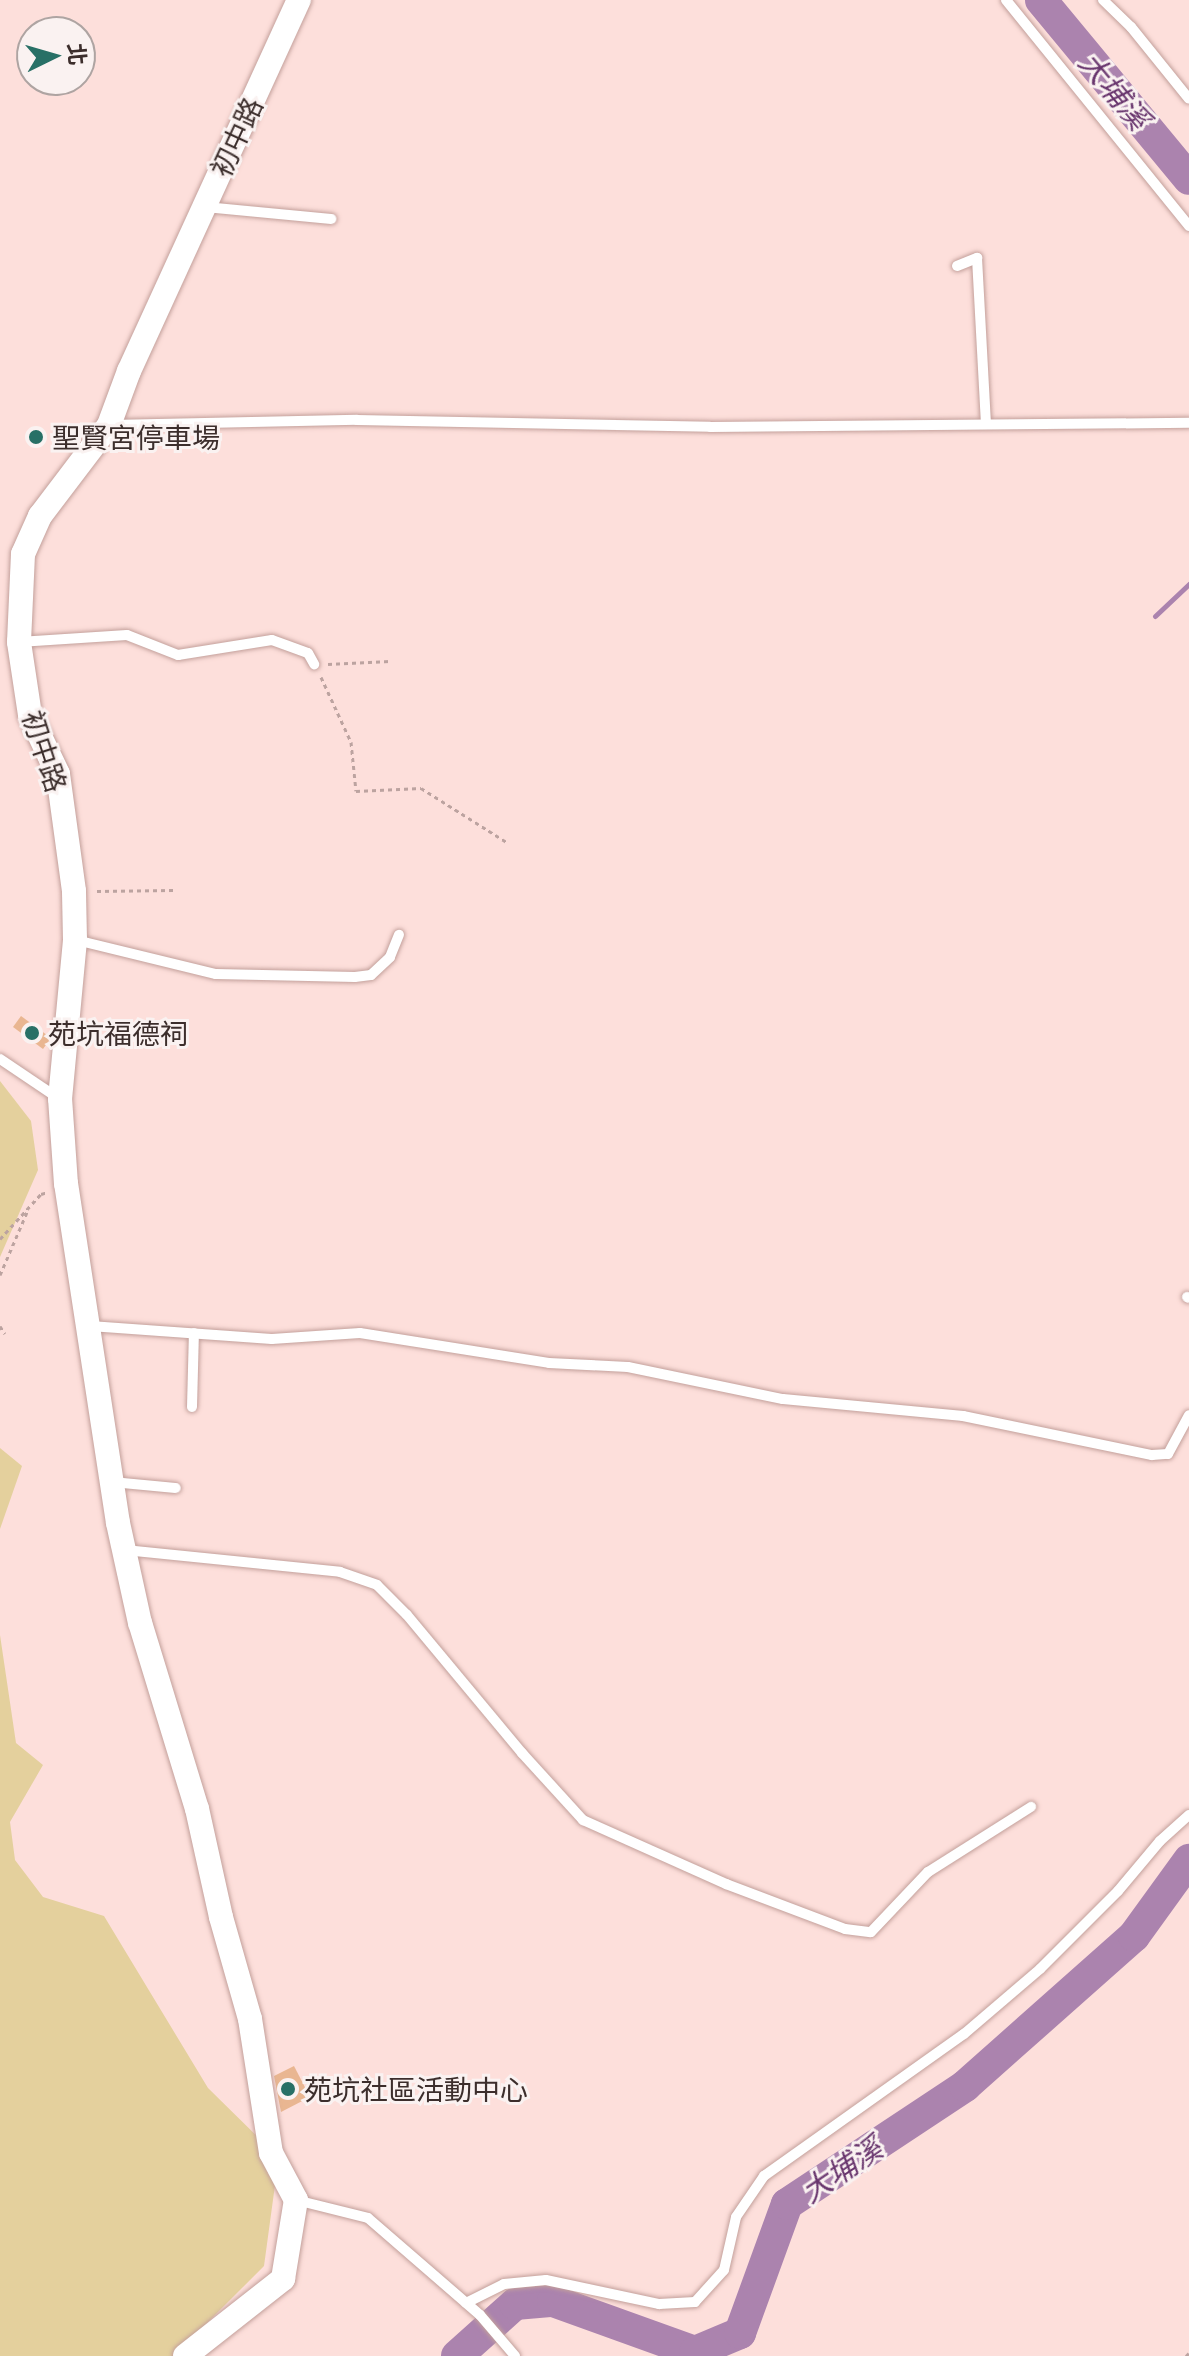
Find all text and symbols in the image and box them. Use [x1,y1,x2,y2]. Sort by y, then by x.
north arrow [16,16,96,96]
text: 北 [64,42,92,66]
water label: 大埔溪 [1072,44,1158,136]
street label: 初中路 [203,92,269,182]
place label: 聖賢宮停車場 [52,420,220,454]
marker: 聖賢宮停車場 [27,428,45,446]
street label: 初中路 [16,706,74,796]
place label: 苑坑福德祠 [48,1016,188,1050]
marker: 苑坑福德祠 [23,1024,41,1042]
place label: 苑坑社區活動中心 [304,2072,528,2106]
marker: 苑坑社區活動中心 [279,2080,297,2098]
water label: 大埔溪 [794,2129,888,2209]

